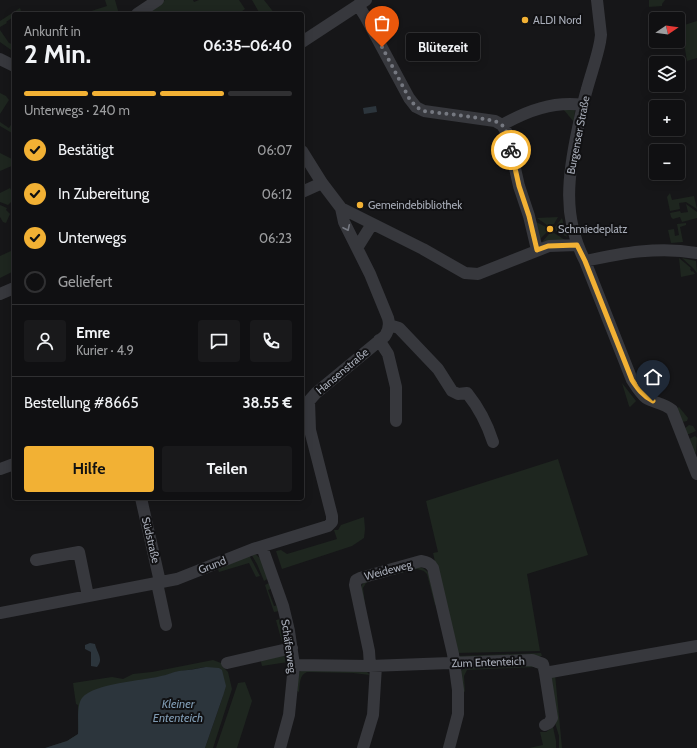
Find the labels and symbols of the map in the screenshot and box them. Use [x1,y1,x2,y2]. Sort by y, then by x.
pin [365,6,399,47]
north arrow [649,12,685,48]
place label: ALDI Nord [533,13,582,27]
marker: ALDI Nord [520,15,530,25]
callout: Blütezeit [406,33,480,61]
street label: Burgenser Straße [564,94,593,175]
courier [491,130,531,170]
place label: Gemeindebibliothek [368,198,462,212]
marker: Gemeindebibliothek [355,200,365,210]
place label: Schmiedeplatz [558,222,628,236]
one-way arrow [342,224,350,232]
marker: Schmiedeplatz [545,224,555,234]
street label: Hansenstraße [313,345,371,397]
pin [636,360,670,401]
street label: Südstraße [139,515,163,565]
street label: Grund [196,553,228,577]
street label: Weideweg [363,557,414,583]
street label: Schäferweg [278,618,300,674]
street label: Zum Ententeich [451,654,525,670]
water label: Kleiner Ententeich [153,696,203,725]

